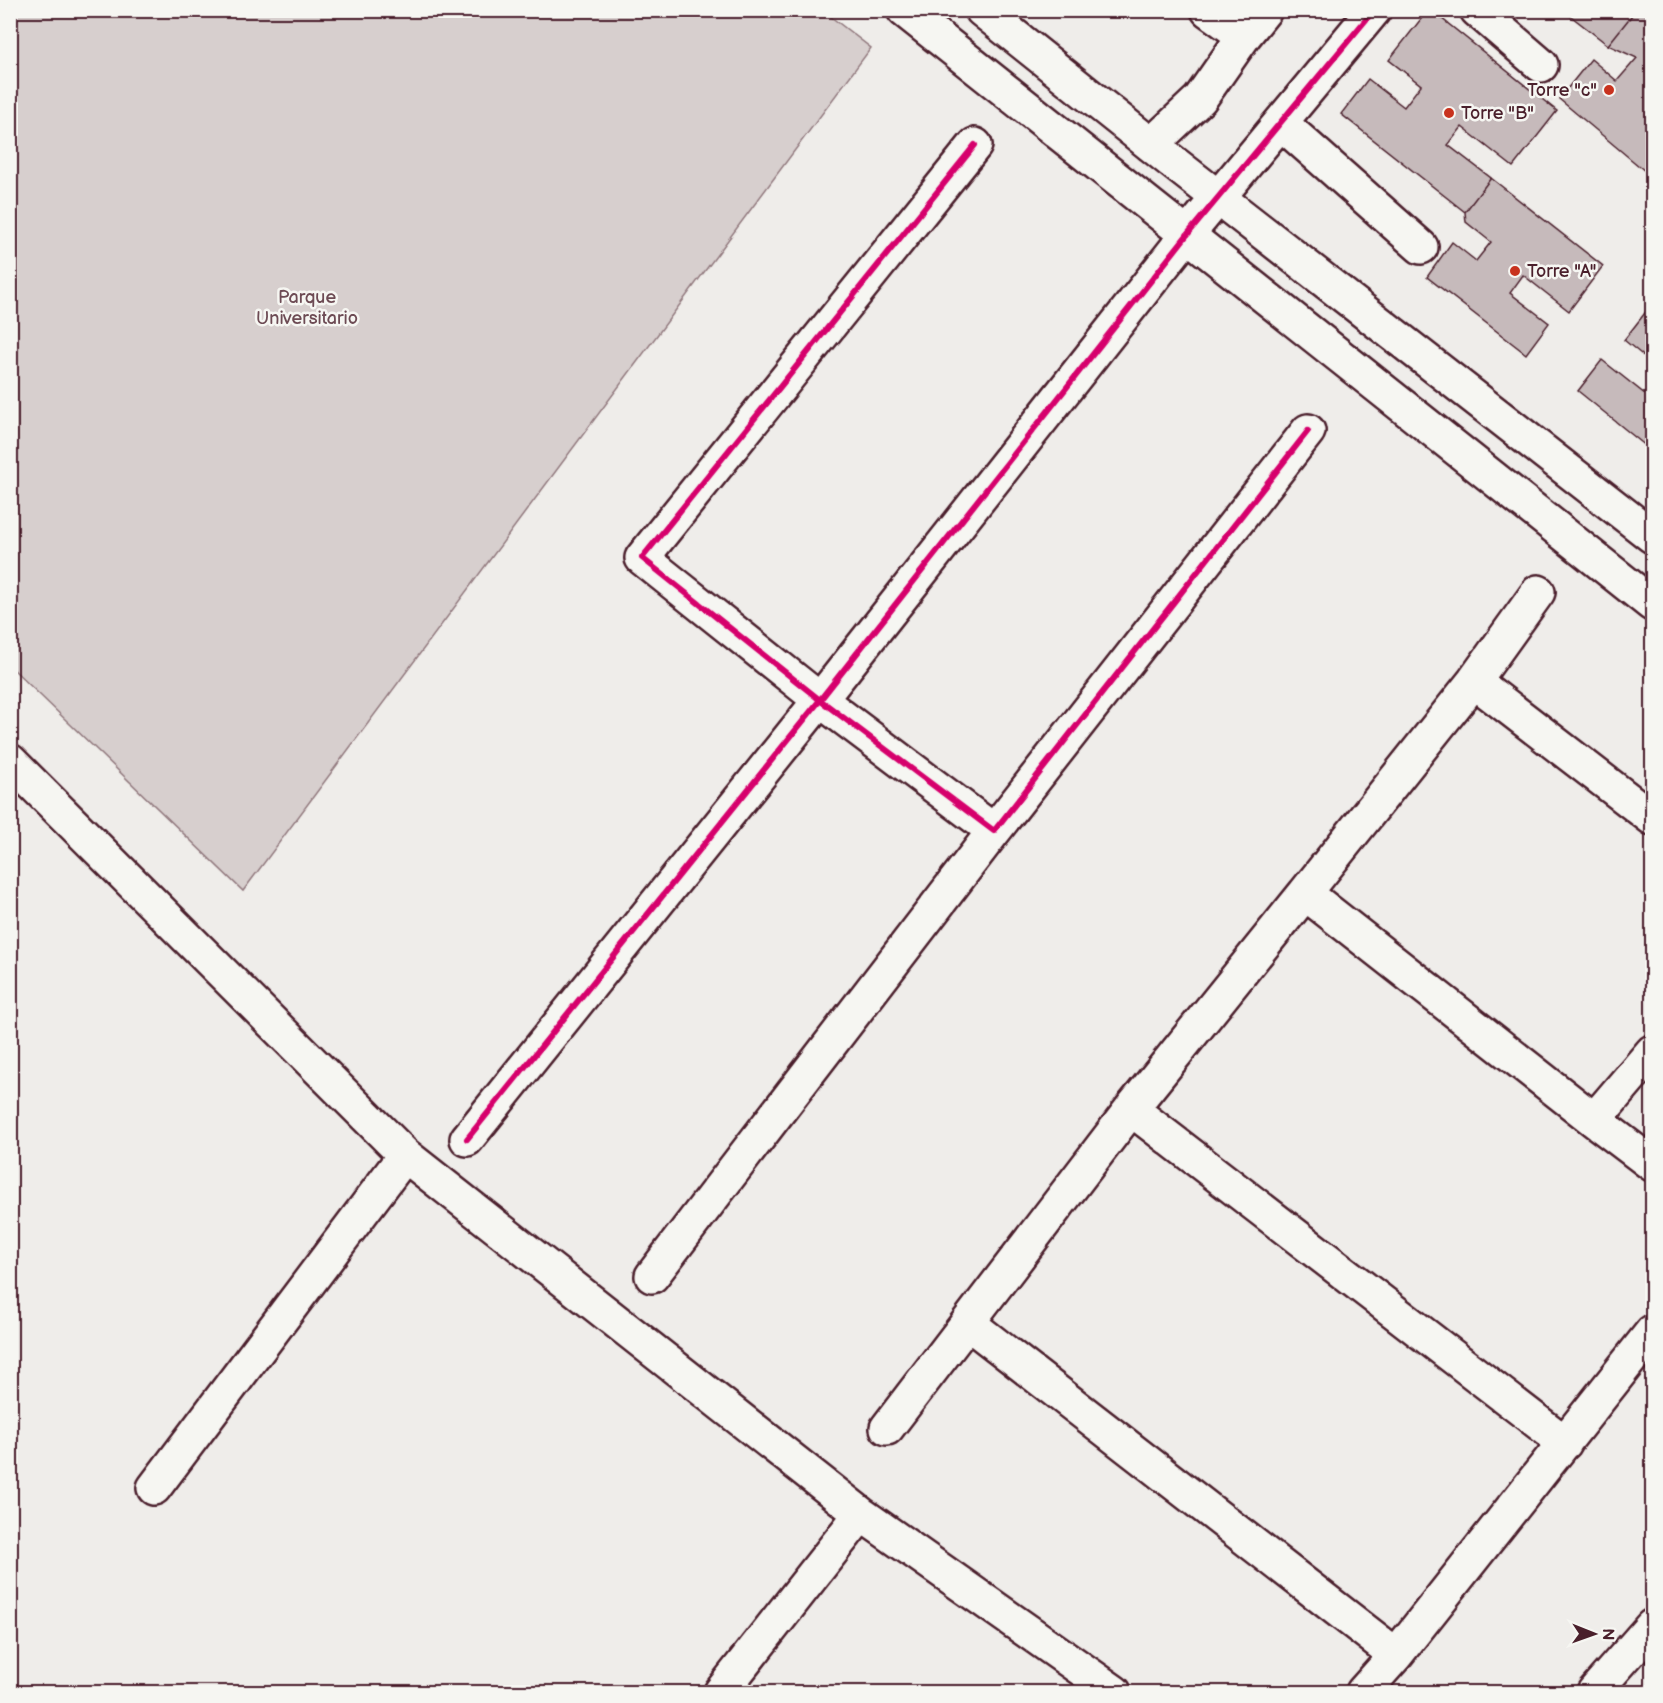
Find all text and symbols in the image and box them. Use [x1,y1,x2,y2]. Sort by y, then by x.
place label: Torre "c" [1527,80,1597,101]
marker: Torre "c" [1602,83,1616,97]
place label: Torre "B" [1461,103,1534,124]
marker: Torre "B" [1442,106,1456,120]
place label: Torre "A" [1527,261,1597,282]
marker: Torre "A" [1508,264,1522,278]
park label: Parque Universitario [256,287,358,329]
north arrow [1564,1604,1624,1664]
text: N [1598,1628,1617,1640]

